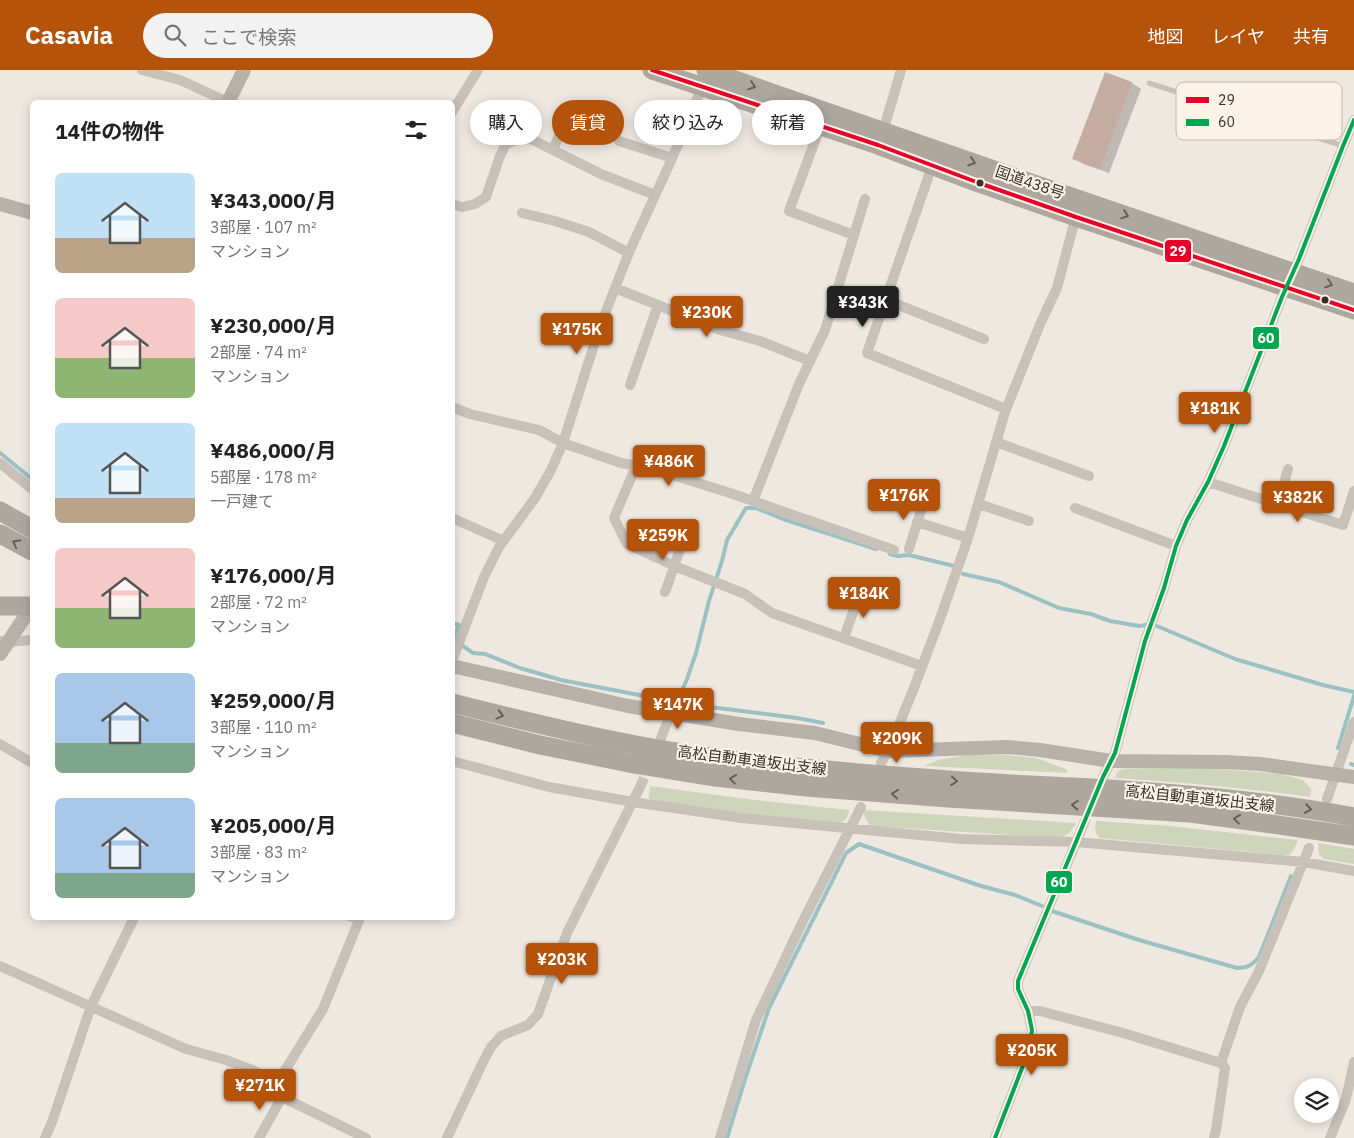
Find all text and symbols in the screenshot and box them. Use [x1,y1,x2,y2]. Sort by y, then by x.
search box [143,13,493,58]
text: Casavia [25,19,113,51]
icon: search [161,21,189,49]
text: ここで検索 [201,25,296,49]
text: 地図 [1148,25,1184,48]
text: レイヤ [1212,25,1265,48]
text: 共有 [1293,25,1329,48]
one-way arrow [747,80,756,90]
legend [1176,82,1342,140]
text: 29 [1218,91,1235,109]
chip: 購入 [470,100,542,145]
chip: 賃貸 [552,100,624,145]
chip: 絞り込み [634,100,742,145]
chip: 新着 [752,100,824,145]
text: 60 [1218,113,1235,131]
icon: filters [402,116,430,144]
text: 14件の物件 [55,117,164,145]
one-way arrow [967,156,976,166]
street label: 国道438号 [993,161,1067,203]
unlabelled marker [975,178,985,188]
text: ¥343,000/月 [210,186,336,214]
icon: home [95,193,155,253]
one-way arrow [1121,209,1129,219]
text: 3部屋 · 107 m² [210,217,316,237]
line badge: 29 [1164,239,1192,263]
text: マンション [210,241,290,261]
text: 29 [1170,242,1186,260]
one-way arrow [1324,278,1333,288]
pin: ¥343K [828,286,898,328]
text: ¥343K [838,292,888,312]
unlabelled marker [1320,295,1330,305]
pin: ¥230K [672,296,742,338]
text: ¥230K [682,302,732,322]
text: ¥230,000/月 [210,311,336,339]
pin: ¥175K [542,312,612,355]
icon: home [95,318,155,378]
text: ¥175K [552,319,602,339]
line badge: 60 [1252,326,1280,350]
text: 60 [1258,329,1274,347]
text: 2部屋 · 74 m² [210,342,307,362]
text: マンション [210,366,290,386]
pin: ¥181K [1180,392,1250,434]
text: ¥181K [1190,398,1240,418]
text: ¥486,000/月 [210,436,336,464]
icon: home [95,443,155,503]
pin: ¥486K [634,444,704,487]
text: ¥486K [644,451,694,471]
text: 5部屋 · 178 m² [210,467,316,487]
pin: ¥176K [869,478,939,521]
pin: ¥382K [1263,480,1333,523]
text: ¥176K [879,485,929,505]
text: ¥382K [1273,487,1323,507]
text: 一戸建て [210,491,274,511]
pin: ¥259K [628,518,698,561]
text: ¥259K [638,525,688,545]
one-way arrow [13,539,22,549]
text: ¥176,000/月 [210,561,336,589]
icon: home [95,568,155,628]
pin: ¥184K [829,576,899,619]
text: ¥184K [839,583,889,603]
text: 2部屋 · 72 m² [210,592,307,612]
text: マンション [210,616,290,636]
text: ¥259,000/月 [210,686,336,714]
pin: ¥147K [643,688,713,730]
icon: home [95,693,155,753]
text: ¥147K [653,694,703,714]
one-way arrow [495,709,504,720]
text: 3部屋 · 110 m² [210,717,316,737]
pin: ¥209K [862,722,932,764]
text: ¥209K [872,728,922,748]
text: マンション [210,741,290,761]
street label: 高松自動車道坂出支線 [676,741,828,779]
one-way arrow [729,774,737,785]
one-way arrow [951,775,959,786]
street label: 高松自動車道坂出支線 [1124,781,1276,815]
one-way arrow [891,789,899,800]
one-way arrow [1070,800,1078,811]
one-way arrow [1304,804,1312,814]
text: ¥205,000/月 [210,811,336,839]
one-way arrow [1232,814,1240,825]
icon: home [95,818,155,878]
text: 3部屋 · 83 m² [210,842,307,862]
text: マンション [210,866,290,886]
line badge: 60 [1045,870,1073,894]
text: 60 [1051,873,1067,891]
pin: ¥203K [527,942,597,985]
text: ¥203K [537,949,587,969]
pin: ¥205K [997,1034,1067,1076]
text: ¥205K [1007,1040,1057,1060]
pin: ¥271K [225,1068,295,1111]
text: ¥271K [235,1075,285,1095]
map controls [1294,1078,1339,1123]
button: layers [1294,1078,1339,1123]

